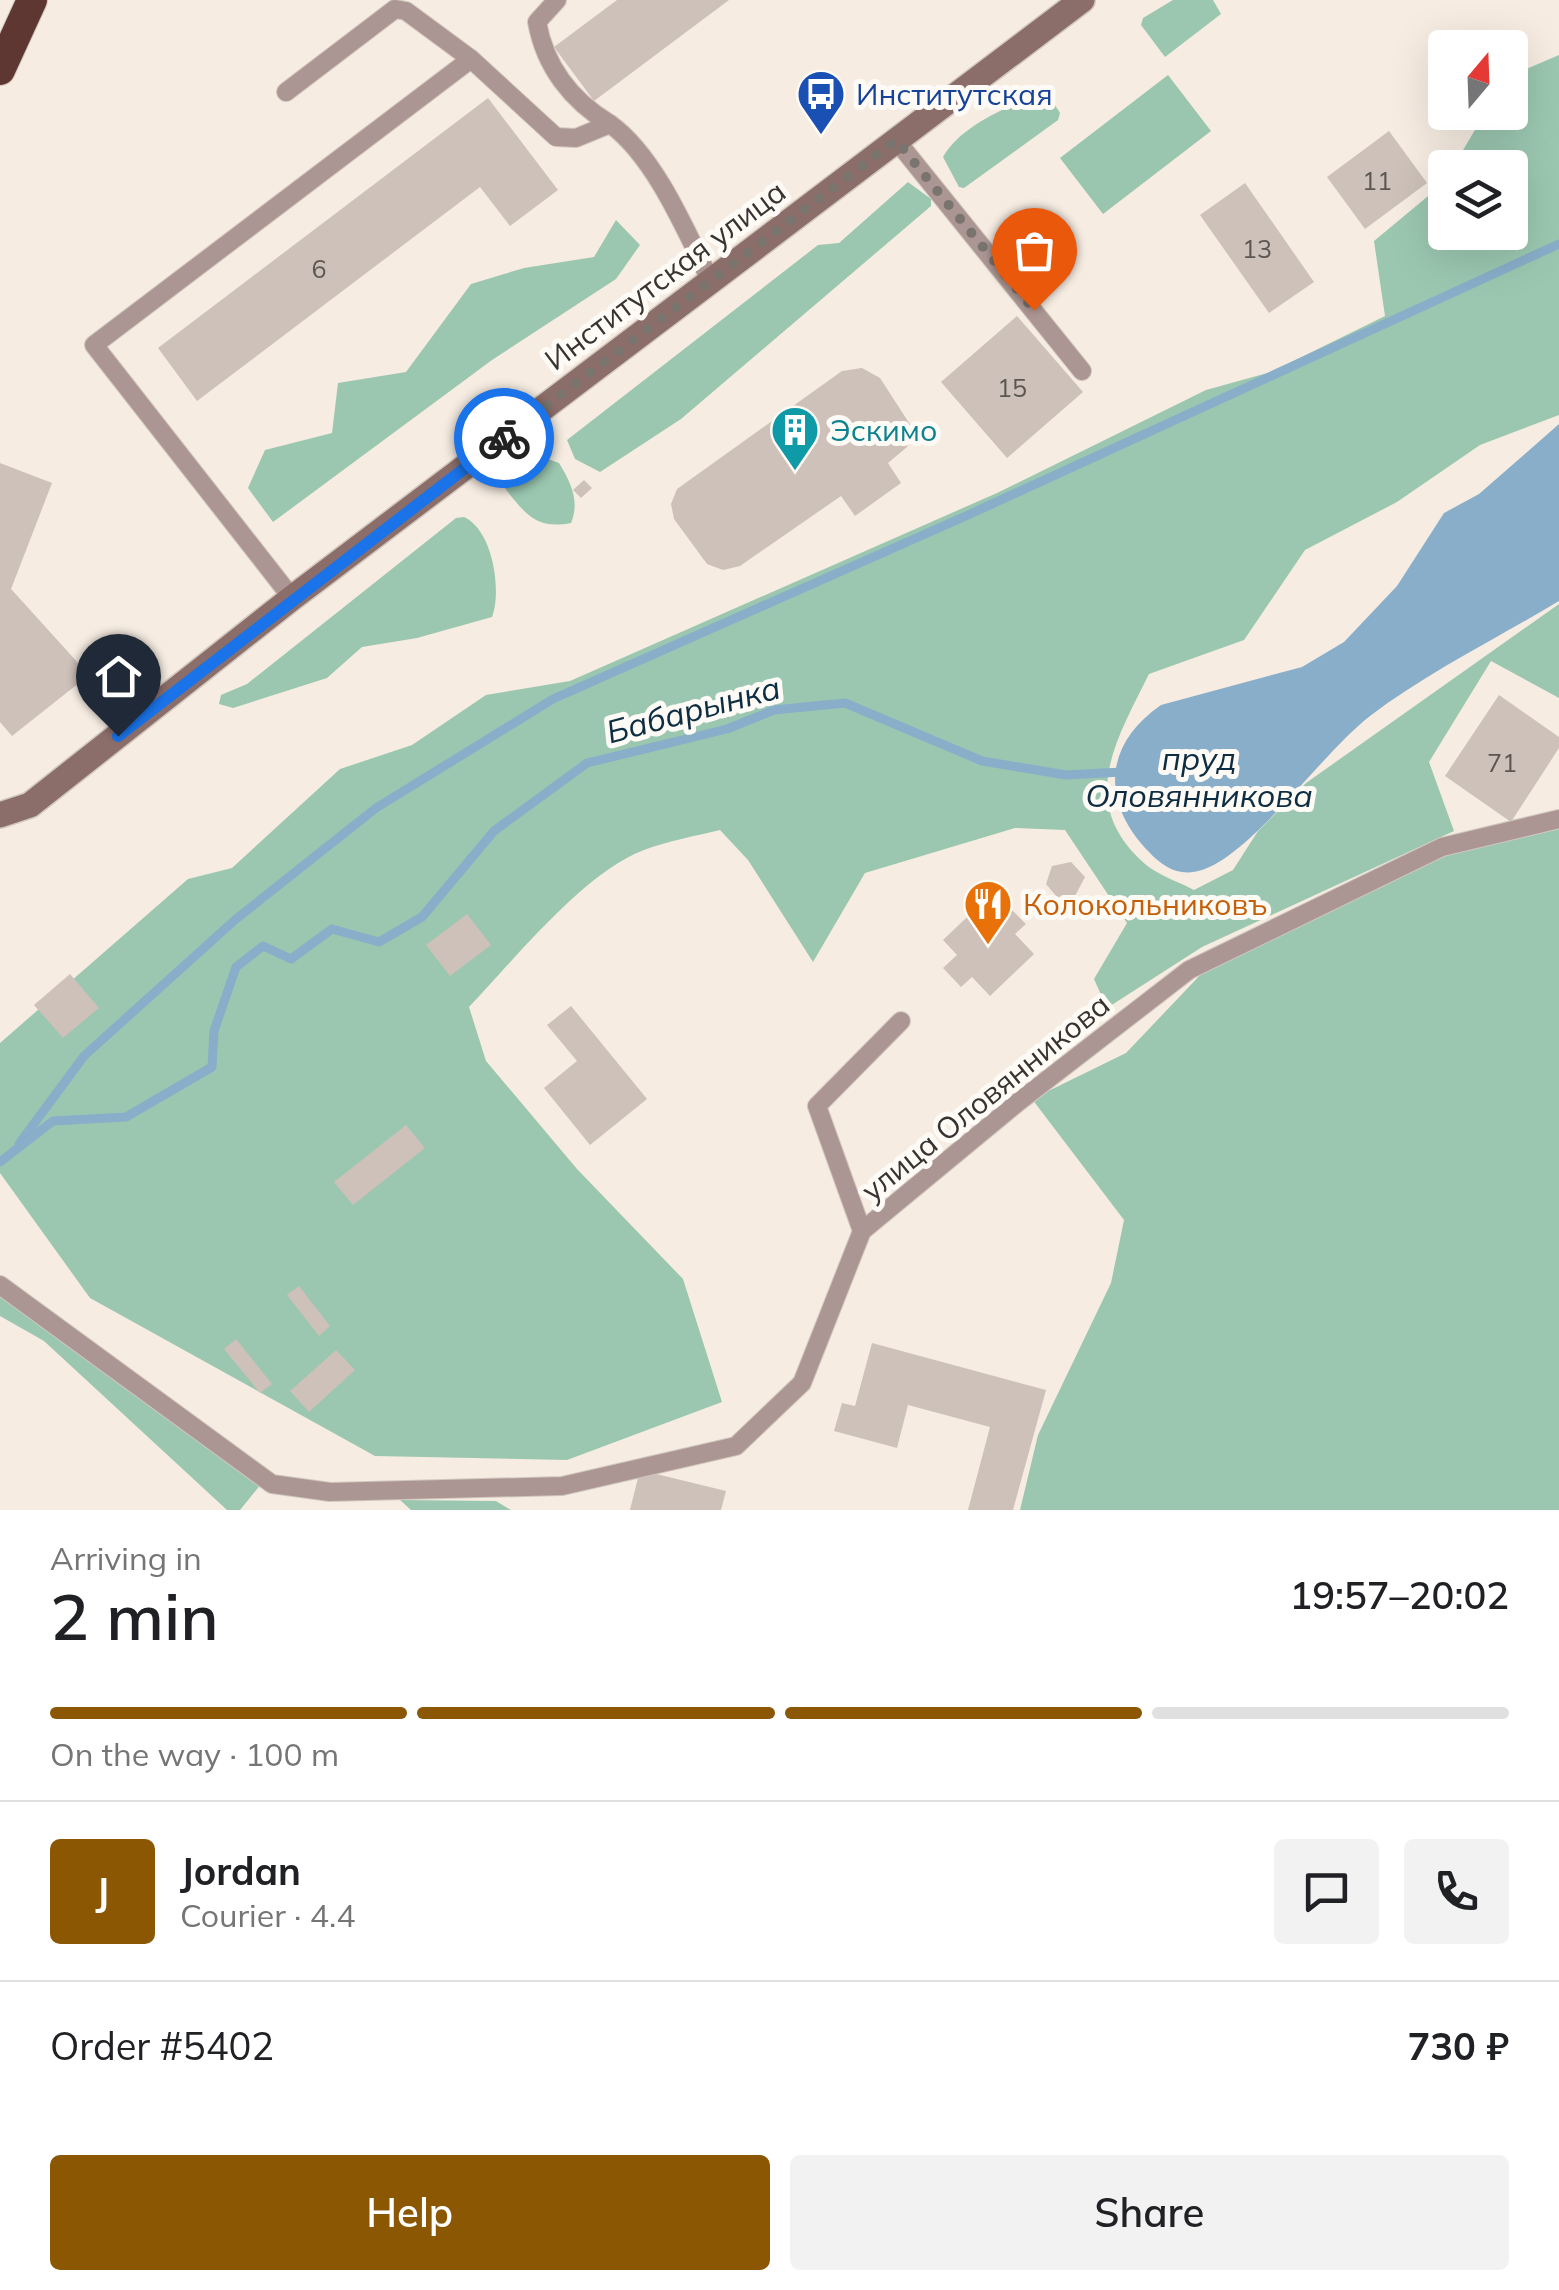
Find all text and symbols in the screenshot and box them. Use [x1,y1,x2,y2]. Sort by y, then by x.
north arrow [1428,30,1528,130]
map controls [1428,30,1528,250]
bus stop icon: Институтская [795,68,847,136]
place label: Институтская [856,75,1053,113]
button: layers [1428,150,1528,250]
house number: 11 [1362,165,1392,196]
street label: Институтская улица [537,172,793,378]
pin [992,208,1077,311]
icon: bag [1007,223,1062,278]
house number: 13 [1242,233,1272,264]
house number: 6 [311,253,327,284]
house number: 15 [997,372,1027,403]
courier [454,388,554,488]
building icon: Эскимо [769,404,821,472]
icon: bike [477,411,532,466]
place label: Эскимо [830,411,937,449]
pin [76,634,161,737]
icon: home [91,649,146,704]
water label: Бабарынка [602,667,784,751]
water label: пруд Оловянникова [1085,738,1313,815]
house number: 71 [1487,747,1517,778]
restaurant icon: Колокольниковъ [962,878,1014,946]
place label: Колокольниковъ [1023,885,1267,923]
street label: улица Оловянникова [853,985,1117,1209]
text: Arriving in [50,1538,202,1578]
text: 19:57–20:02 [1289,1571,1509,1619]
text: 2 min [50,1575,219,1656]
text: On the way · 100 m [50,1734,339,1774]
button: chat [1274,1839,1379,1944]
button: phone [1404,1839,1509,1944]
text: Jordan [180,1847,301,1895]
text: J [96,1867,109,1915]
text: Courier · 4.4 [180,1895,356,1935]
text: Order #5402 [50,2022,274,2070]
text: 730 ₽ [1407,2022,1509,2070]
button: Help [50,2155,770,2270]
button: Share [790,2155,1509,2270]

